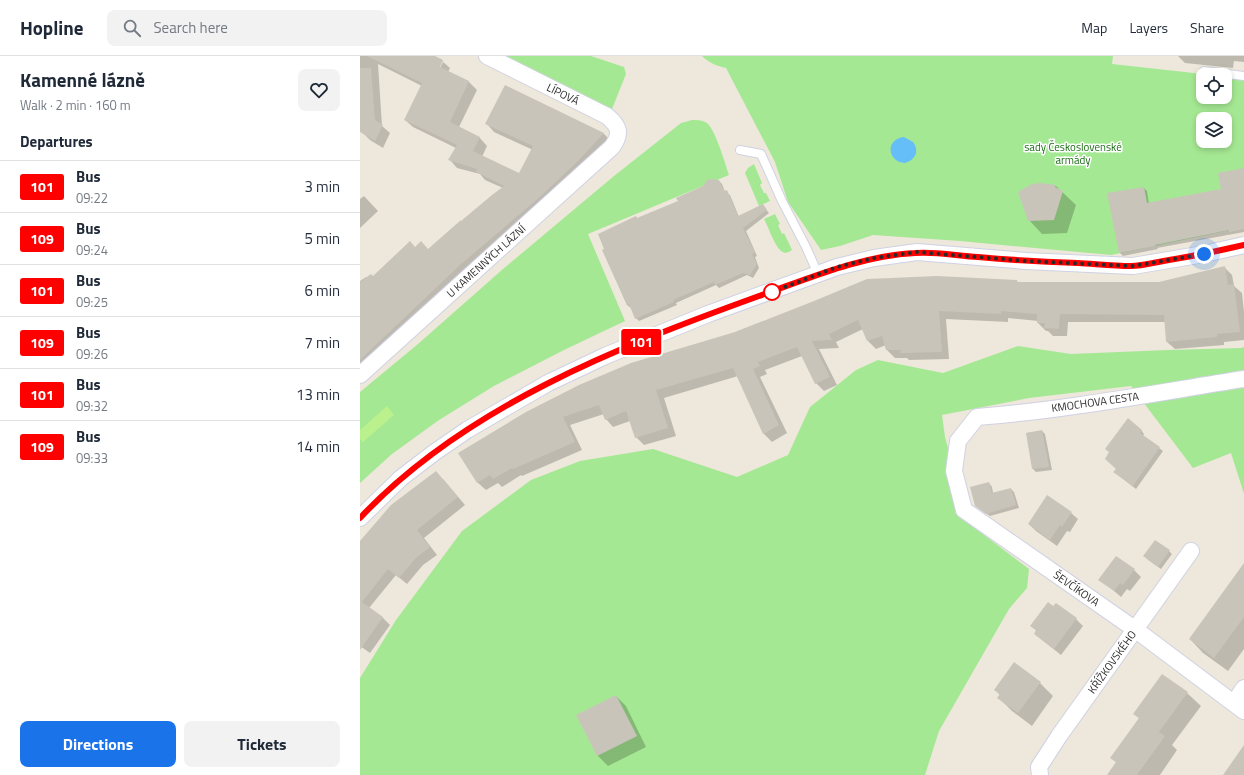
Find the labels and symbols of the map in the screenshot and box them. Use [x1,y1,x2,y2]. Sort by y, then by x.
street label: LÍPOVÁ [544,79,582,109]
park label: sady Československé armády [1024,139,1122,168]
street label: U KAMENNÝCH LÁZNÍ [443,221,529,301]
your location [1194,244,1214,264]
unlabelled marker [763,283,781,301]
line badge: 101 [618,329,664,355]
street label: KMOCHOVA CESTA [1050,388,1140,416]
street label: ŠEVČÍKOVA [1050,567,1103,610]
street label: KŘÍŽKOVSKÉHO [1084,627,1140,697]

